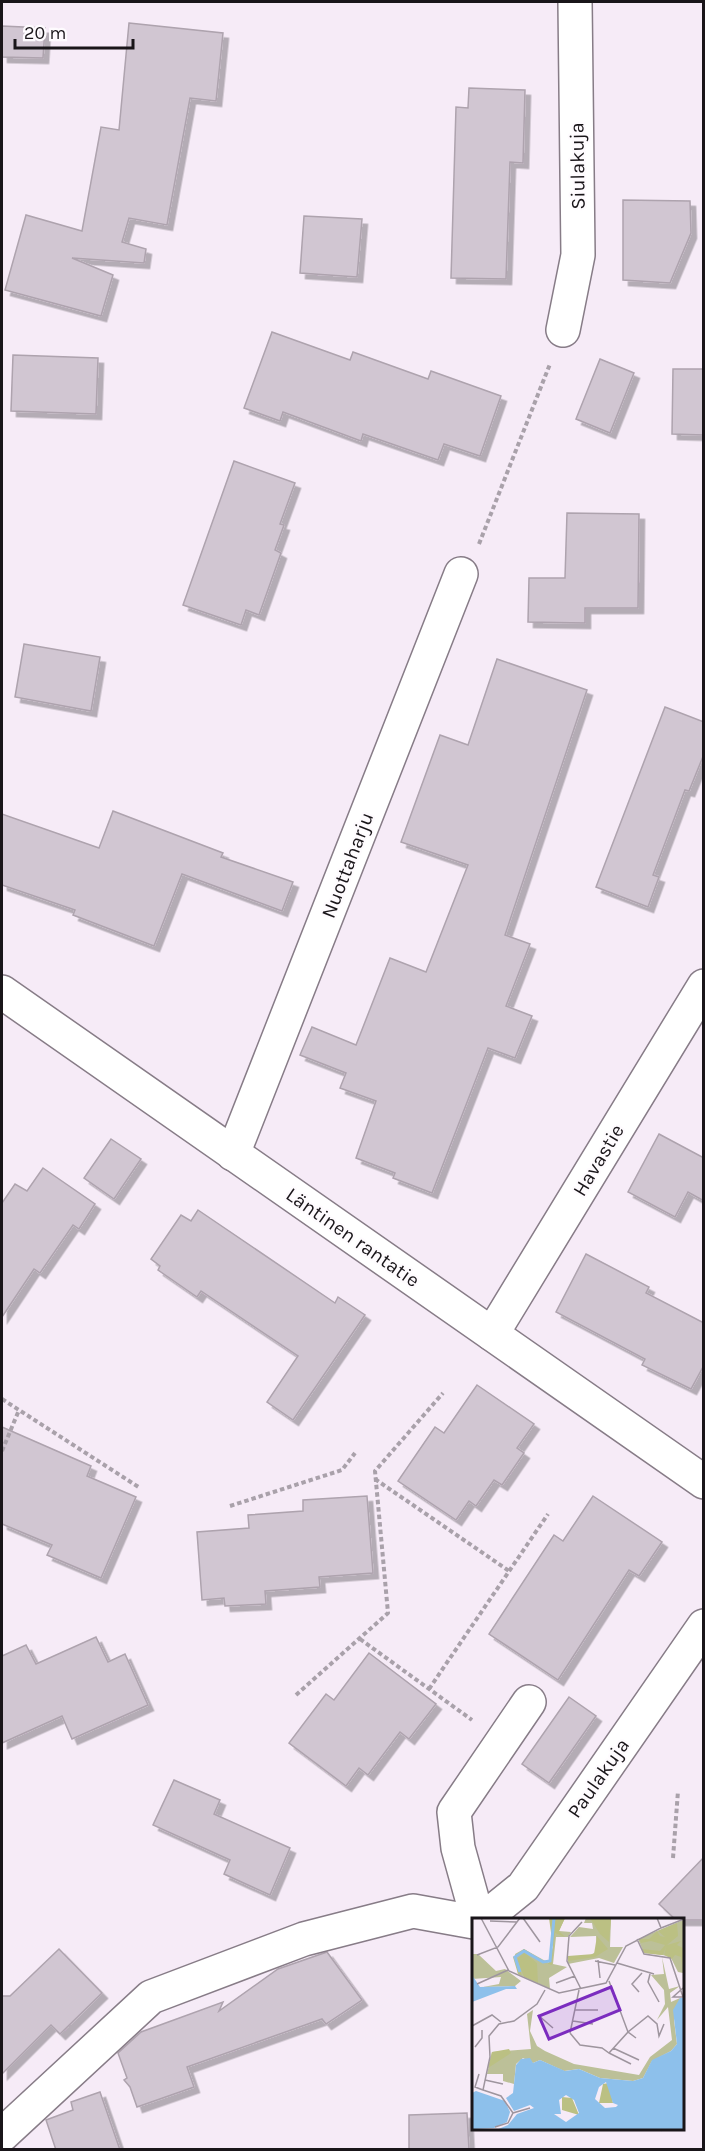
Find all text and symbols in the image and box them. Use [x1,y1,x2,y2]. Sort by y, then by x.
scale bar [15,12,134,50]
text: 20 m [24,22,66,44]
street label: Siulakuja [565,122,590,210]
street label: Nuottaharju [317,809,378,921]
street label: Havastie [568,1120,629,1200]
street label: Läntinen rantatie [282,1183,424,1292]
street label: Paulakuja [563,1734,634,1822]
inset map [472,1918,684,2130]

